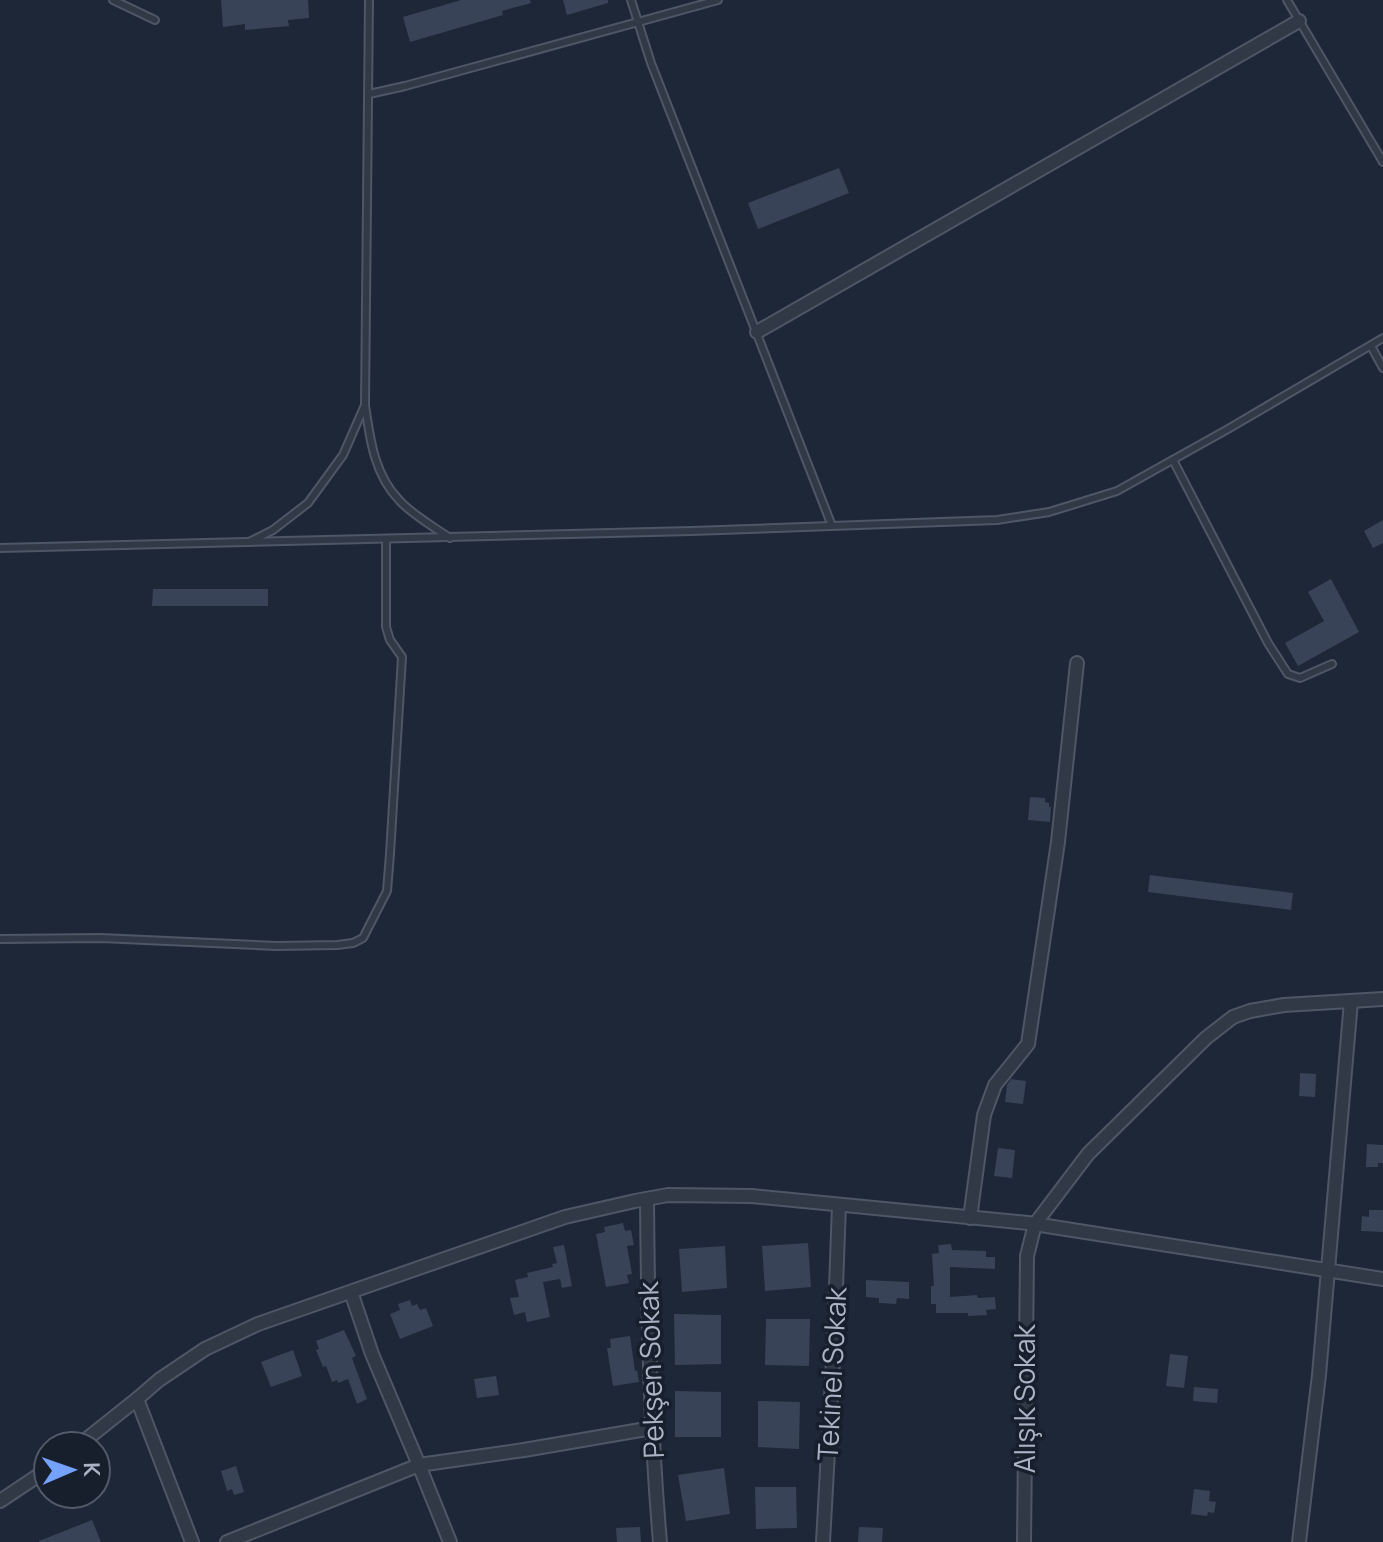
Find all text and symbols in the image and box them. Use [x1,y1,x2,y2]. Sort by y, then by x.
street label: Pekşen Sokak [628,1280,672,1459]
street label: Tekinel Sokak [807,1285,855,1462]
street label: Alışık Sokak [1005,1324,1043,1473]
north arrow [32,1430,112,1510]
text: K [77,1462,107,1478]

